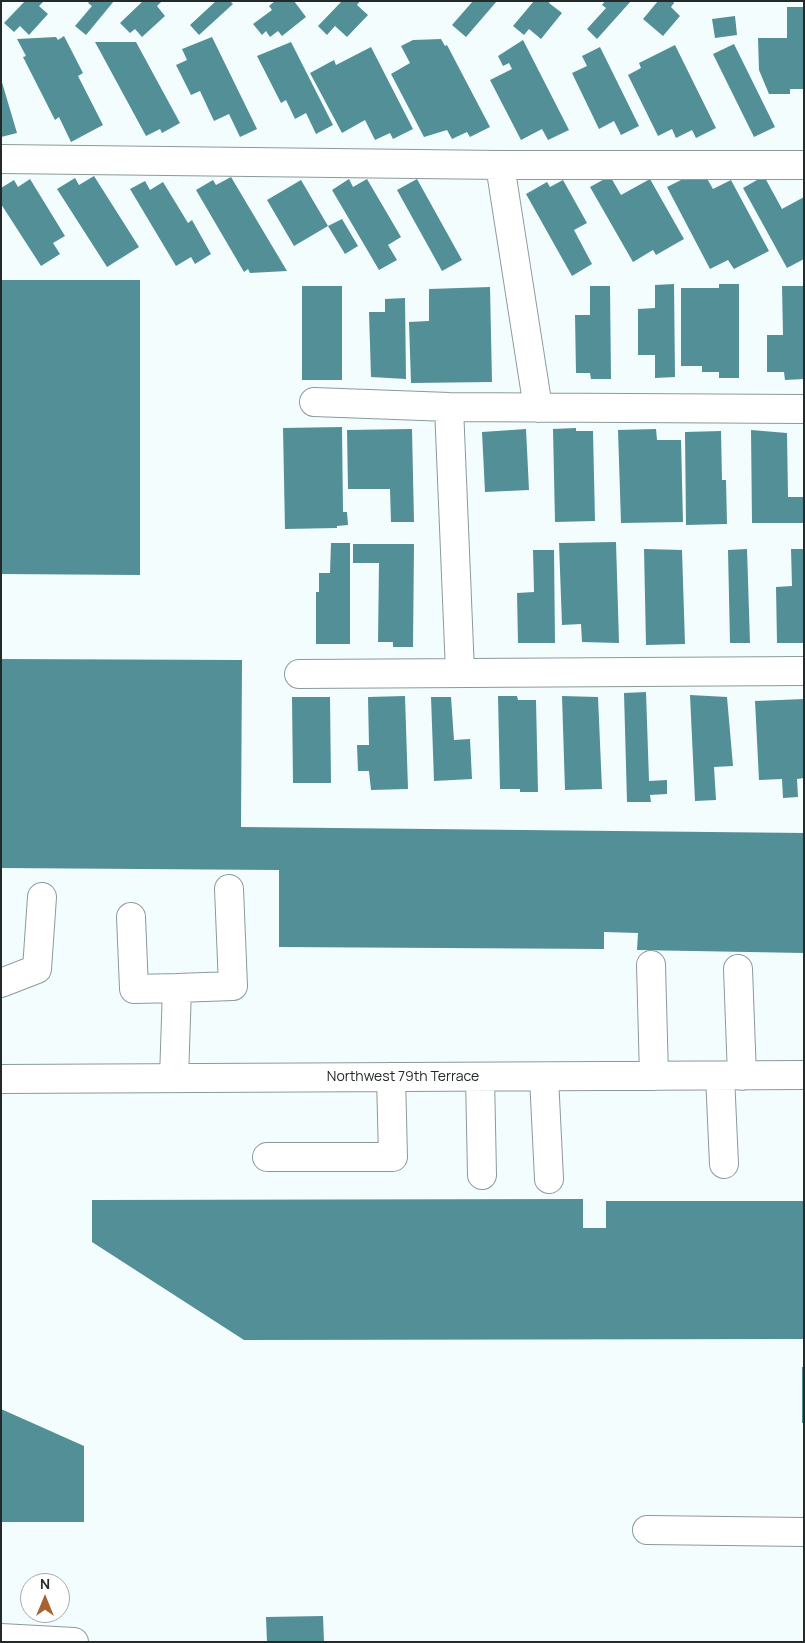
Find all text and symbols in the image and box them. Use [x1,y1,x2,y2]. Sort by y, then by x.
street label: Northwest 79th Terrace [327,1069,479,1085]
north arrow [20,1573,70,1623]
text: N [40,1574,50,1593]

